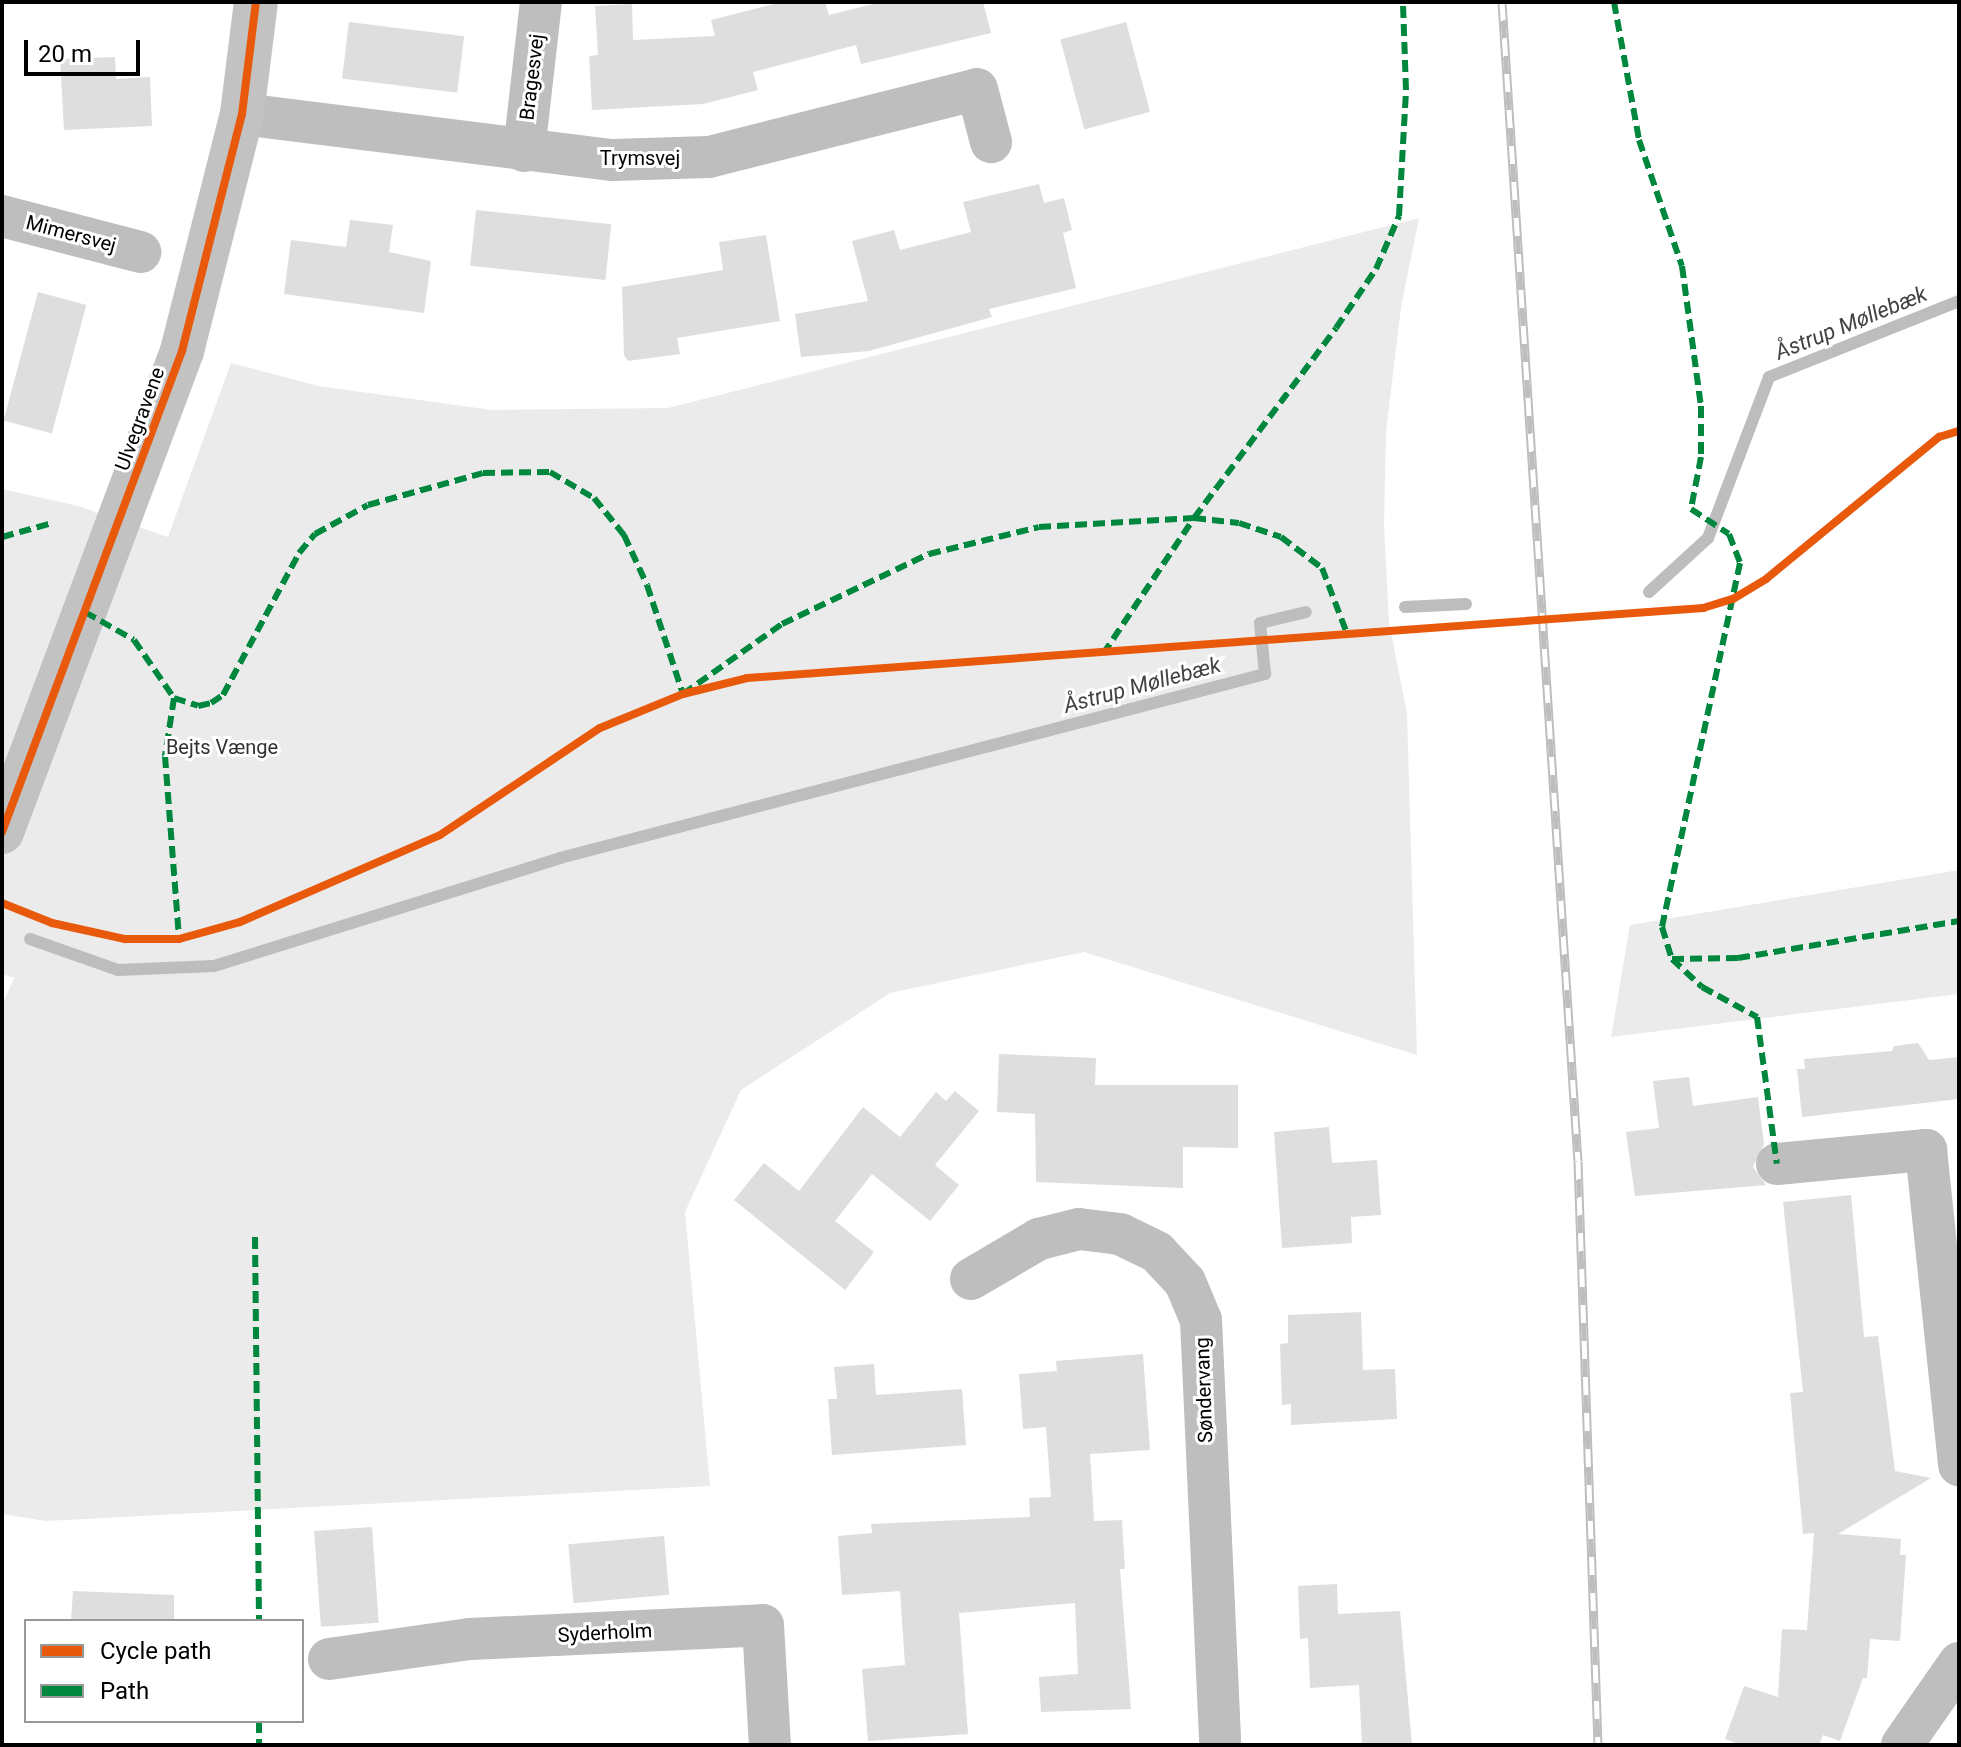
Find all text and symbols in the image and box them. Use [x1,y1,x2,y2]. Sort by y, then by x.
scale bar [28,24,144,74]
street label: Bragesvej [515,32,549,122]
text: 20 m [38,40,92,68]
street label: Trymsvej [600,146,680,170]
street label: Mimersvej [23,210,119,258]
water label: Åstrup Møllebæk [1771,281,1931,365]
street label: Ulvegravene [110,364,170,474]
water label: Åstrup Møllebæk [1061,651,1223,719]
park label: Bejts Vænge [166,735,278,759]
street label: Søndervang [1190,1337,1218,1443]
legend [24,1619,304,1723]
street label: Syderholm [557,1619,653,1647]
text: Cycle path [100,1637,212,1665]
text: Path [100,1677,149,1705]

